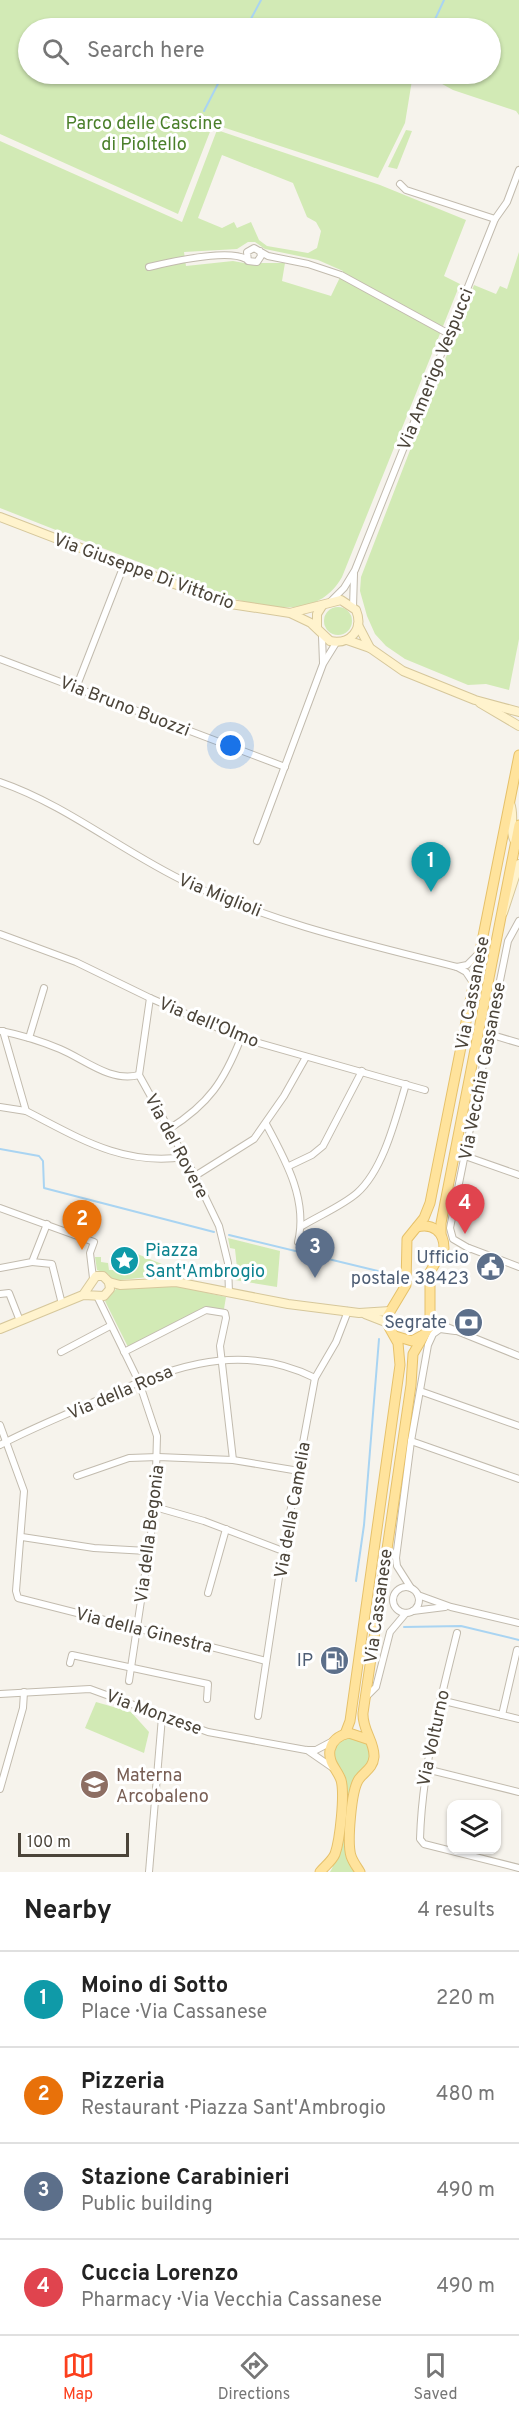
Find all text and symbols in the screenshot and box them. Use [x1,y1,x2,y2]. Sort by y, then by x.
search box [18,18,501,84]
icon: search [39,35,72,68]
text: Search here [87,38,205,65]
park label: Parco delle Cascine di Pioltello [66,113,222,157]
street label: Via Amerigo Vespucci [393,285,479,454]
street label: Via Giuseppe Di Vittorio [50,529,237,616]
street label: Via Bruno Buozzi [56,672,193,743]
your location [216,731,245,760]
pin: 1 [412,842,450,892]
street label: Via Miglioli [174,869,264,924]
street label: Via Cassanese [451,934,496,1052]
street label: Via Vecchia Cassanese [455,980,512,1162]
street label: Via dell'Olmo [155,993,262,1054]
street label: Via del Rovere [138,1090,213,1203]
pin: 4 [446,1184,484,1234]
pin: 2 [62,1200,101,1250]
pin: 3 [296,1228,334,1278]
place label: Piazza Sant'Ambrogio [145,1240,265,1284]
place icon: Piazza Sant'Ambrogio [108,1244,140,1276]
place label: Ufficio postale 38423 [351,1247,469,1291]
public building icon: Ufficio postale 38423 [474,1251,506,1283]
bank icon: Segrate [452,1306,484,1338]
place label: Segrate [384,1312,447,1335]
street label: Via della Rosa [65,1361,177,1426]
street label: Via della Camelia [270,1440,317,1580]
street label: Via della Begonia [131,1464,170,1605]
street label: Via Cassanese [360,1547,399,1665]
street label: Via della Ginestra [73,1603,214,1660]
fuel station icon: IP [318,1644,350,1676]
place label: IP [297,1650,313,1673]
street label: Via Monzese [102,1685,205,1741]
street label: Via Volturno [413,1688,456,1789]
place label: Materna Arcobaleno [116,1765,209,1809]
school or university icon: Materna Arcobaleno [79,1769,111,1801]
map controls [447,1800,501,1854]
button: layers [447,1800,501,1854]
scale bar [18,1830,129,1858]
text: 100 m [27,1833,71,1853]
text: Nearby [24,1895,112,1928]
text: 4 results [418,1898,495,1924]
text: Moino di Sotto [81,1973,228,2000]
text: 1 [40,1986,48,2012]
text: 220 m [436,1986,495,2012]
text: Place · Via Cassanese [81,2000,267,2026]
text: Pizzeria [81,2069,165,2096]
text: 2 [37,2082,50,2108]
text: 480 m [436,2082,495,2108]
text: Restaurant · Piazza Sant'Ambrogio [81,2096,386,2122]
text: Stazione Carabinieri [81,2165,290,2192]
text: 3 [38,2178,50,2204]
text: 490 m [437,2178,495,2204]
text: Public building [81,2192,213,2218]
text: Cuccia Lorenzo [81,2261,239,2288]
text: 4 [37,2274,50,2300]
text: 490 m [437,2274,495,2300]
text: Pharmacy · Via Vecchia Cassanese [81,2288,382,2314]
tab: Map [62,2349,95,2405]
tab: Directions [218,2349,290,2405]
tab: Saved [413,2349,457,2405]

